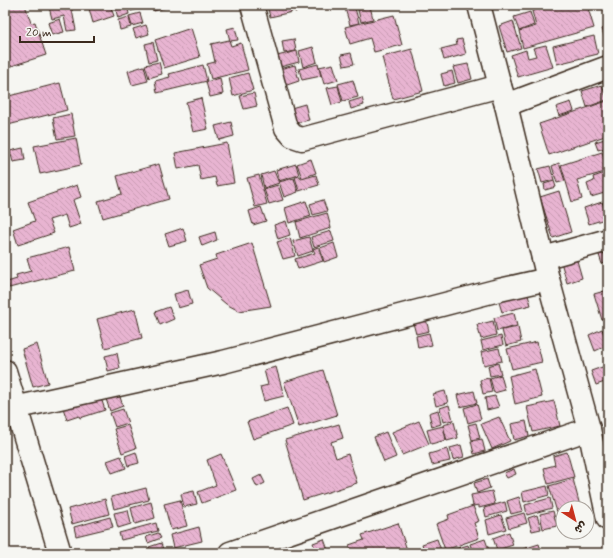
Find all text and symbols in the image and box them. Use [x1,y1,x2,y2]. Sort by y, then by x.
scale bar [20,18,94,44]
text: 20 m [26,25,52,41]
north arrow [555,500,595,540]
text: ش [571,518,589,537]

